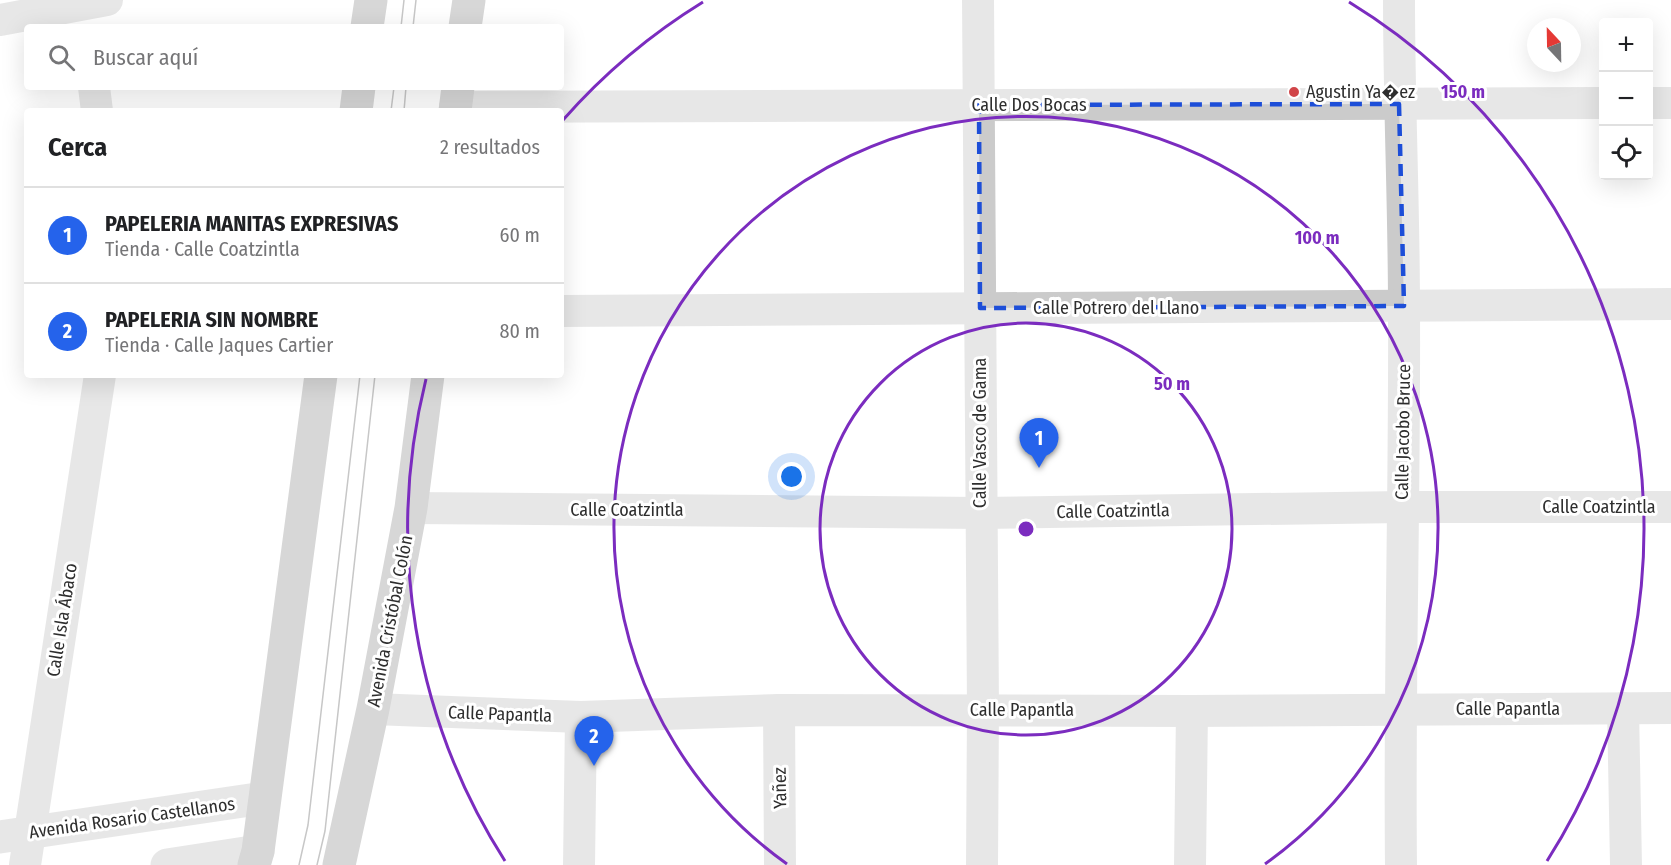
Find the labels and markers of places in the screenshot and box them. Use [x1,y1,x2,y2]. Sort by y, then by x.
place label: Agustin Ya�ez [1306,81,1415,103]
marker: Agustin Ya�ez [1287,85,1301,99]
pin: 1 [1020,418,1058,468]
centre of rings [1016,519,1036,539]
pin: 2 [574,716,614,766]

